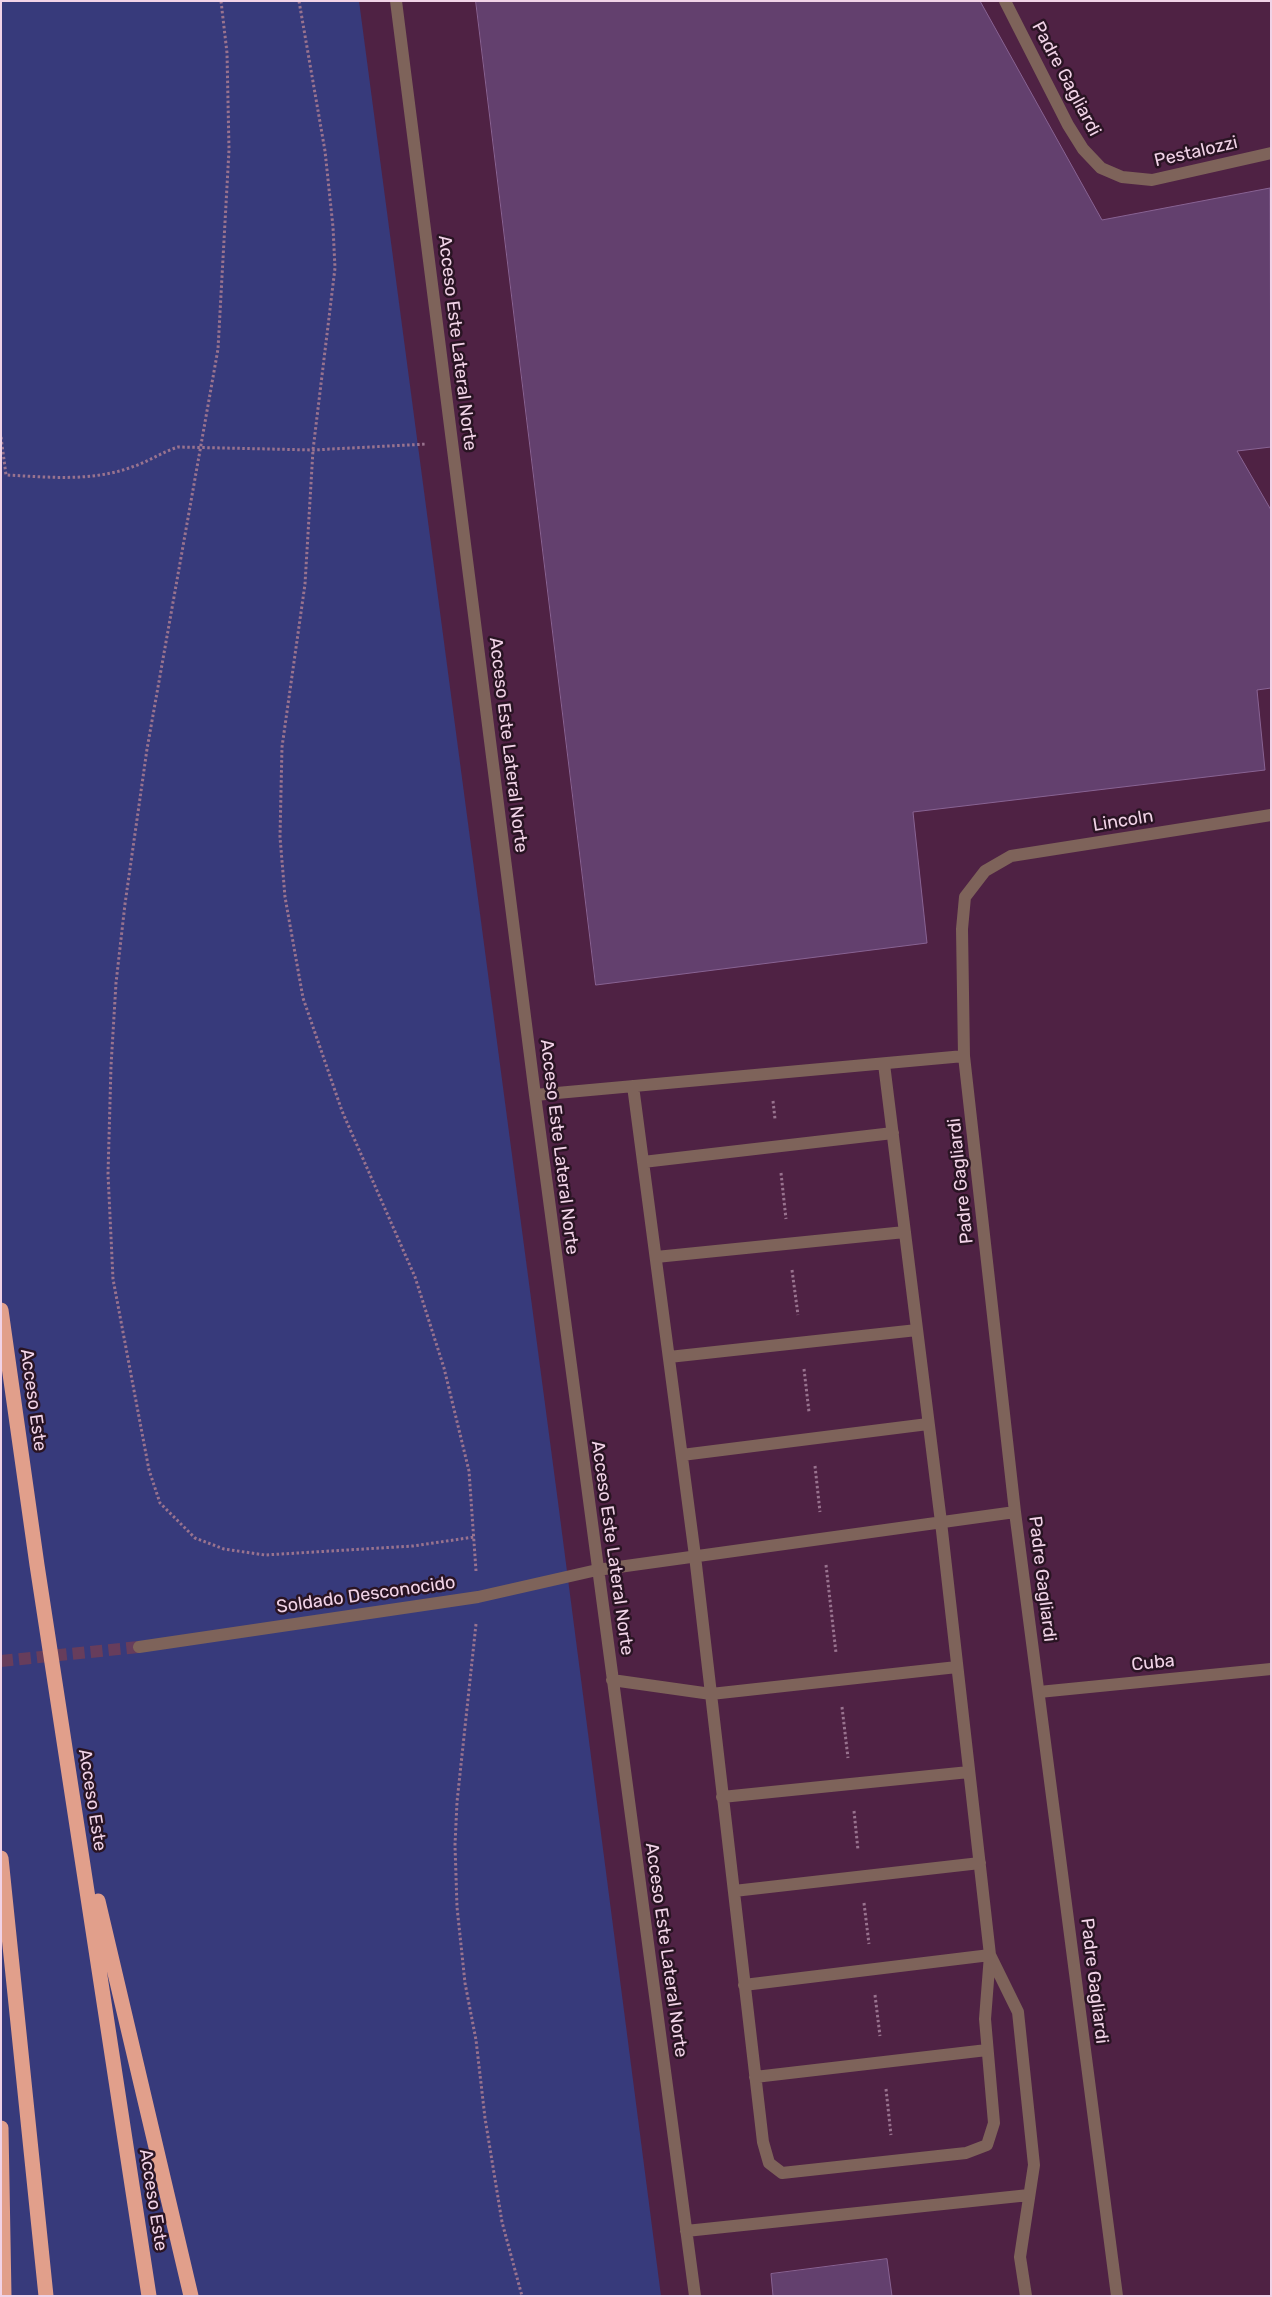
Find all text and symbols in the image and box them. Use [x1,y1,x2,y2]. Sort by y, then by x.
street label: Padre Gagliardi [1027,18,1105,140]
street label: Pestalozzi [1152,132,1240,172]
street label: Acceso Este Lateral Norte [433,234,481,452]
street label: Acceso Este Lateral Norte [484,636,532,854]
street label: Lincoln [1091,806,1155,836]
street label: Acceso Este Lateral Norte [535,1038,583,1256]
street label: Padre Gagliardi [944,1117,978,1245]
street label: Acceso Este [15,1347,51,1453]
street label: Acceso Este Lateral Norte [586,1439,638,1657]
street label: Padre Gagliardi [1024,1515,1060,1643]
street label: Soldado Desconocido [275,1572,457,1618]
street label: Cuba [1130,1650,1176,1676]
street label: Acceso Este [73,1747,111,1853]
street label: Acceso Este Lateral Norte [640,1841,692,2059]
street label: Padre Gagliardi [1076,1917,1112,2045]
street label: Acceso Este [134,2147,172,2253]

